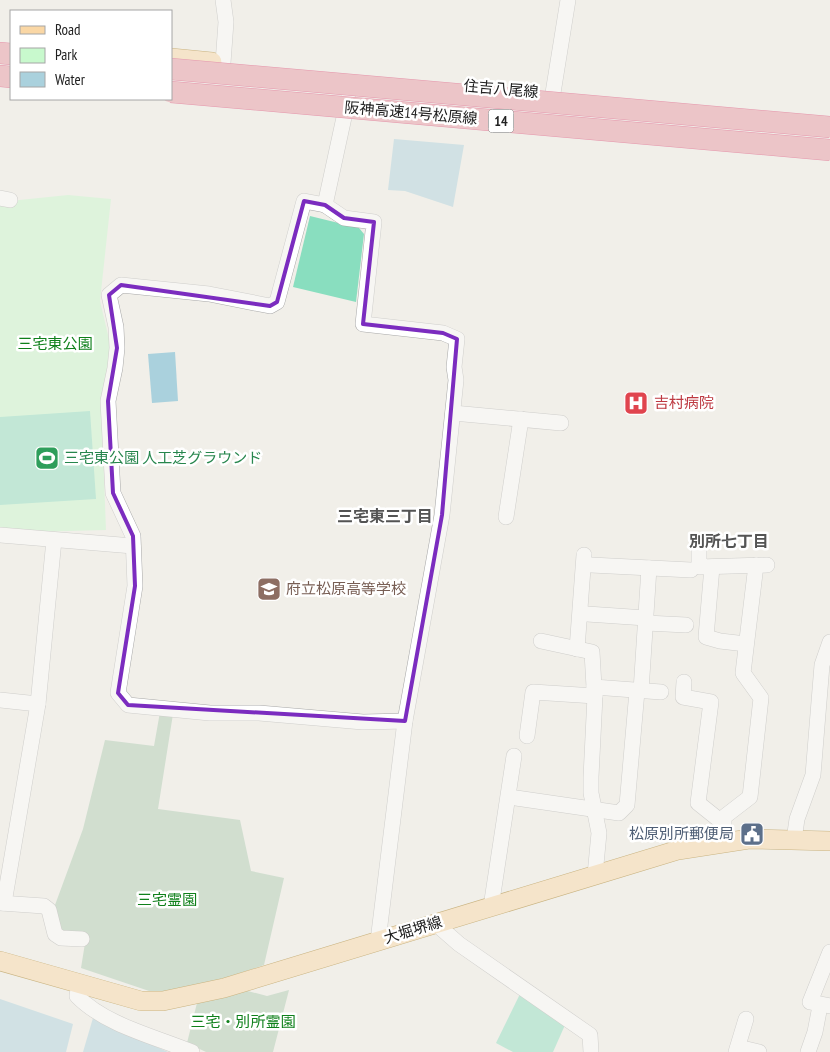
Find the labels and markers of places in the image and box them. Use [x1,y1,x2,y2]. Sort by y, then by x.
hospital icon: 吉村病院 [623,390,649,416]
place label: 吉村病院 [654,393,714,412]
sports icon: 三宅東公園 人工芝グラウンド [34,445,60,471]
place label: 三宅東公園 人工芝グラウンド [64,448,262,467]
school or university icon: 府立松原高等学校 [256,576,282,602]
place label: 府立松原高等学校 [286,579,406,598]
public building icon: 松原別所郵便局 [739,821,765,847]
place label: 松原別所郵便局 [629,824,734,843]

